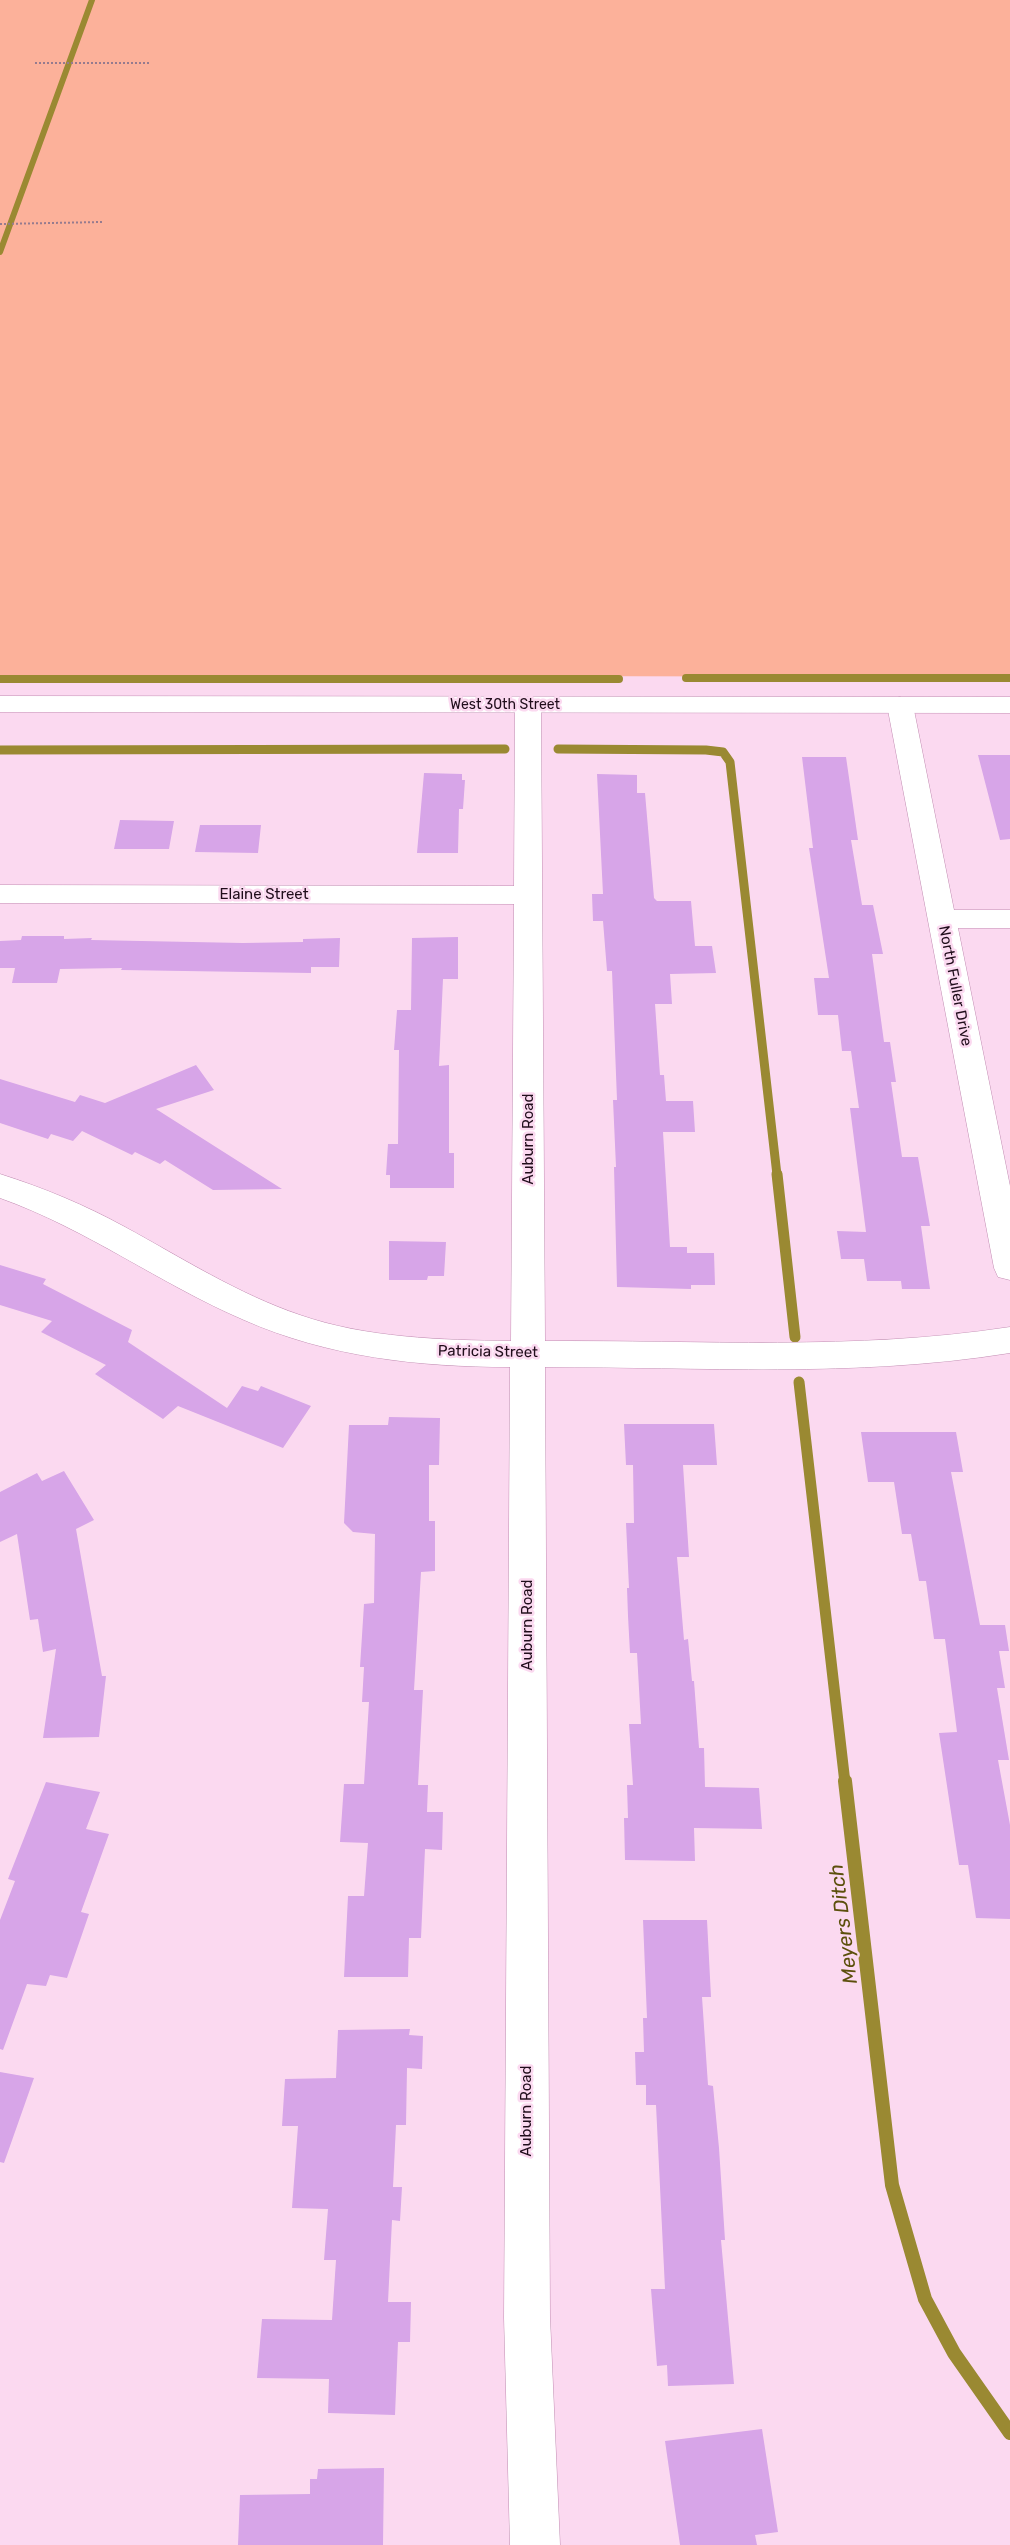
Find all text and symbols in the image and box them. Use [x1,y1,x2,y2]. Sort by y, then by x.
street label: West 30th Street [450,697,560,713]
street label: Elaine Street [219,886,309,904]
street label: North Fuller Drive [935,924,975,1048]
street label: Auburn Road [520,1094,538,1184]
street label: Patricia Street [438,1342,538,1362]
street label: Auburn Road [519,1580,537,1670]
water label: Meyers Ditch [825,1863,863,1985]
street label: Auburn Road [518,2066,536,2156]

